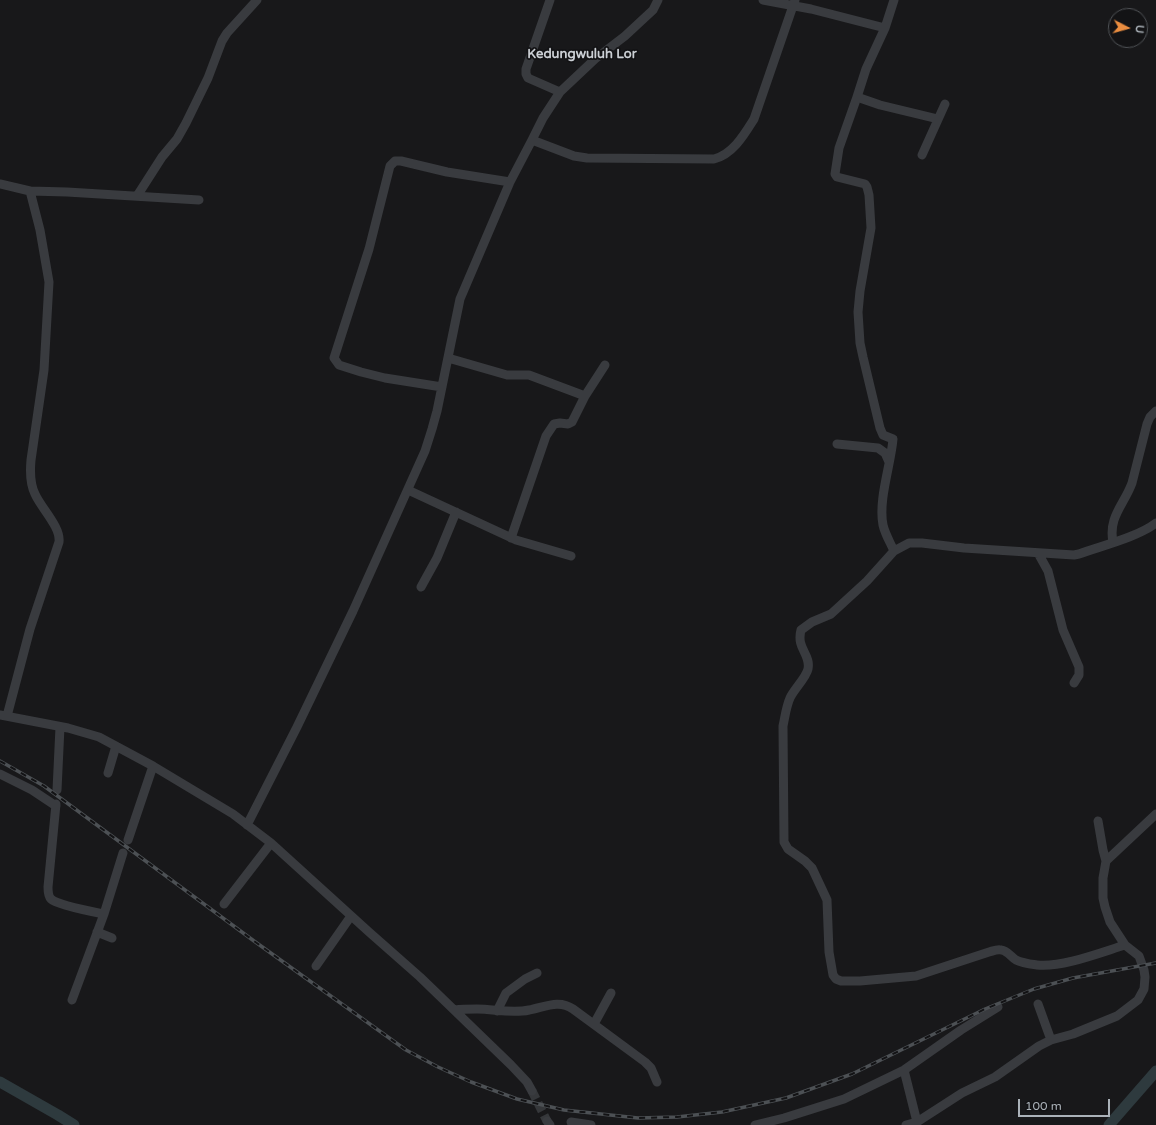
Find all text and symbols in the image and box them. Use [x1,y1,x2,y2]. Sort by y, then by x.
north arrow [1108,8,1148,48]
text: U [1133,24,1146,34]
district label: Kedungwuluh Lor [527,47,637,63]
scale bar [1020,1091,1112,1117]
text: 100 m [1025,1099,1062,1113]

